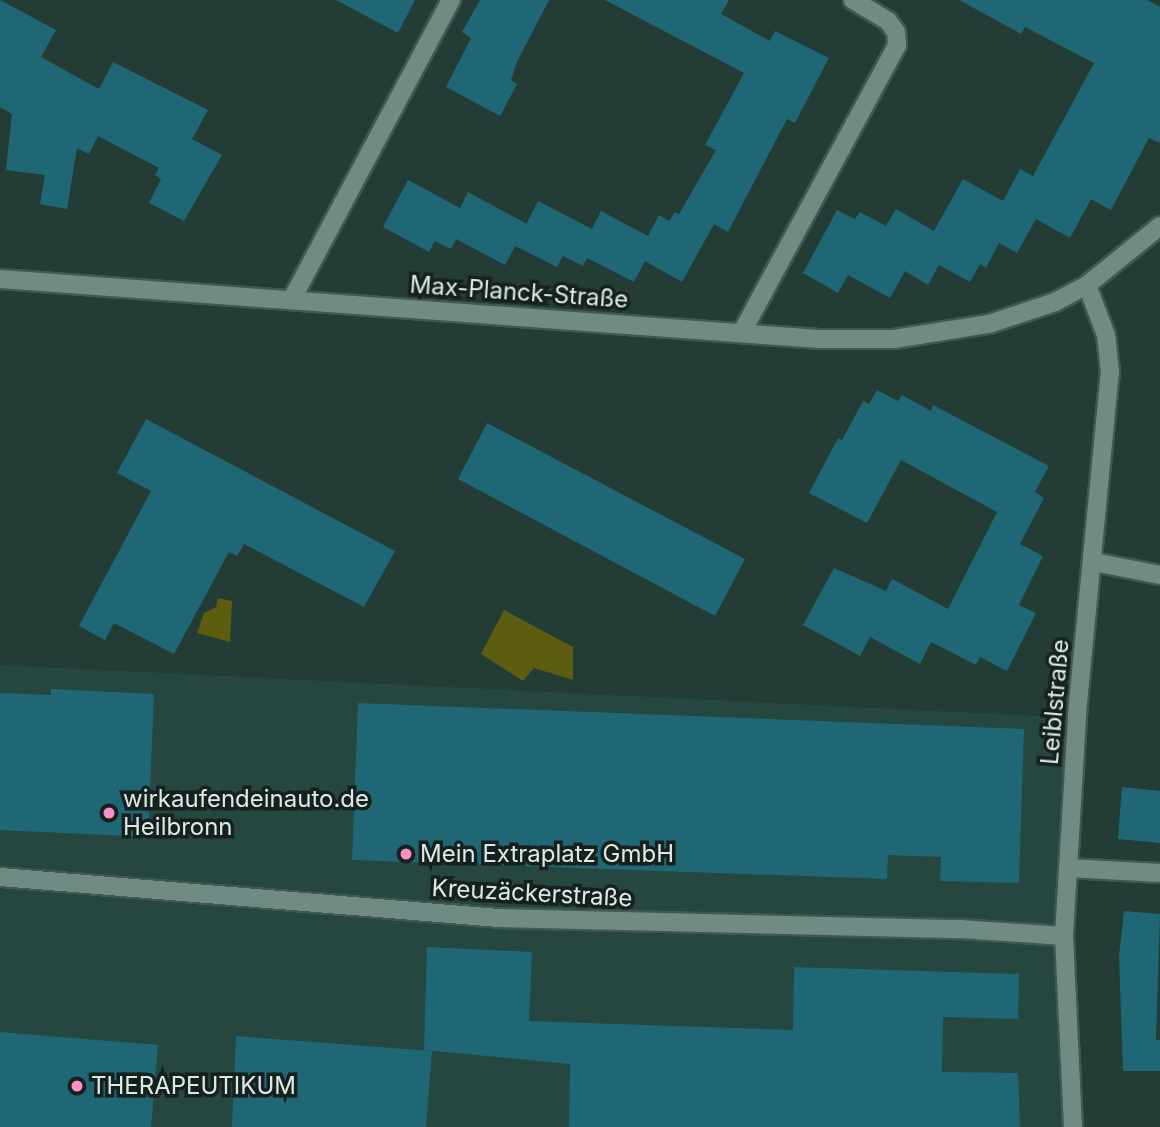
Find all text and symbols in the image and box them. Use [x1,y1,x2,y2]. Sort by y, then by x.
street label: Max-Planck-Straße [409,270,629,314]
street label: Leiblstraße [1035,638,1075,766]
place label: wirkaufendeinauto.de Heilbronn [123,785,369,841]
marker: wirkaufendeinauto.de Heilbronn [101,805,117,821]
place label: Mein Extraplatz GmbH [420,840,674,868]
marker: Mein Extraplatz GmbH [398,846,414,862]
street label: Kreuzäckerstraße [431,873,633,913]
place label: THERAPEUTIKUM [91,1072,296,1100]
marker: THERAPEUTIKUM [69,1078,85,1094]

